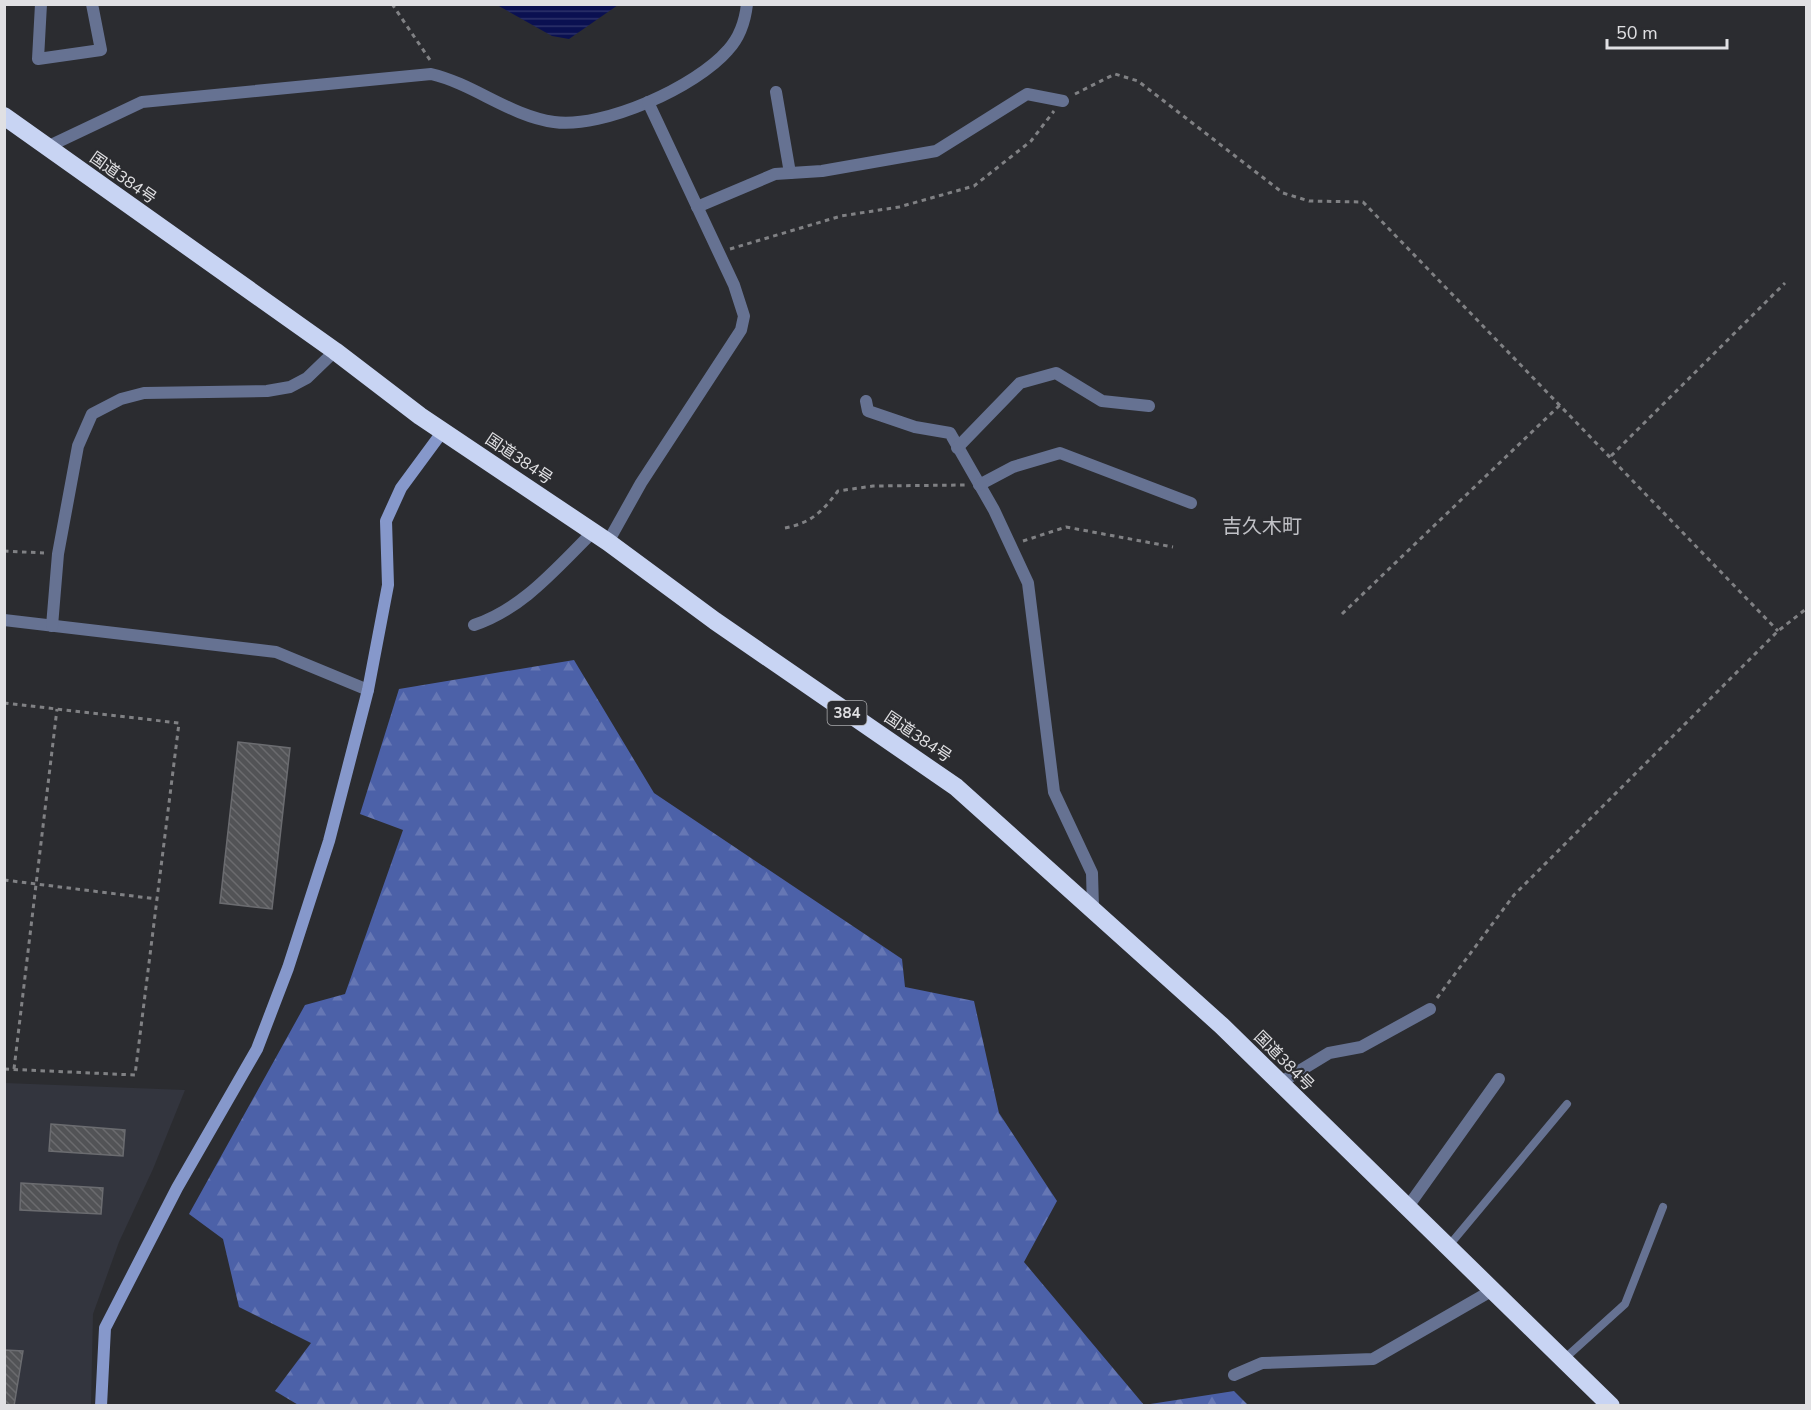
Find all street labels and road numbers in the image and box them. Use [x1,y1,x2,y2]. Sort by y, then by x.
street label: 国道384号 [85,147,161,209]
street label: 国道384号 [481,428,557,490]
road number: 384 [828,701,866,725]
street label: 国道384号 [880,706,956,768]
street label: 国道384号 [1249,1026,1319,1096]

